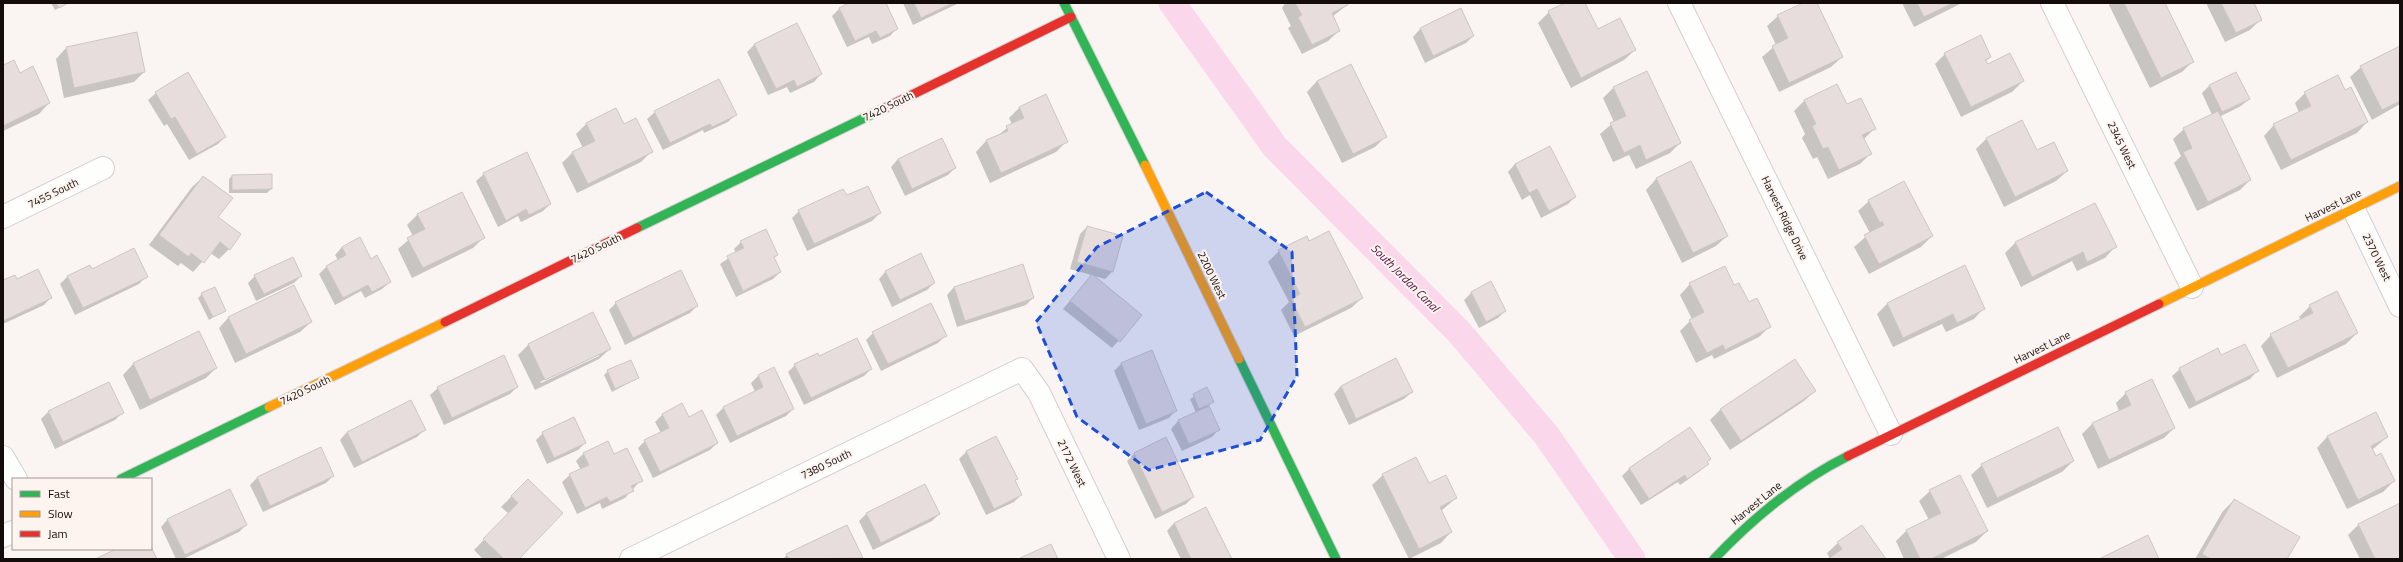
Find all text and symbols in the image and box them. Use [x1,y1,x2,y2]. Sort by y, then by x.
street label: 7420 South [860,87,916,125]
street label: 2345 West [2104,119,2140,172]
street label: Harvest Ridge Drive [1758,173,1812,263]
street label: 7455 South [25,174,81,212]
street label: Harvest Lane [2302,184,2364,226]
street label: 7420 South [568,229,624,267]
street label: 2370 West [2359,231,2395,284]
water label: South Jordan Canal [1367,239,1445,317]
street label: 2200 West [1194,249,1230,302]
street label: Harvest Lane [2011,326,2073,368]
street label: 7420 South [277,371,333,409]
street label: 2172 West [1054,437,1090,490]
street label: 7380 South [798,445,854,483]
street label: Harvest Lane [1727,477,1785,528]
legend [12,478,152,550]
text: Fast [48,484,71,503]
text: Slow [48,504,73,523]
text: Jam [48,524,68,543]

